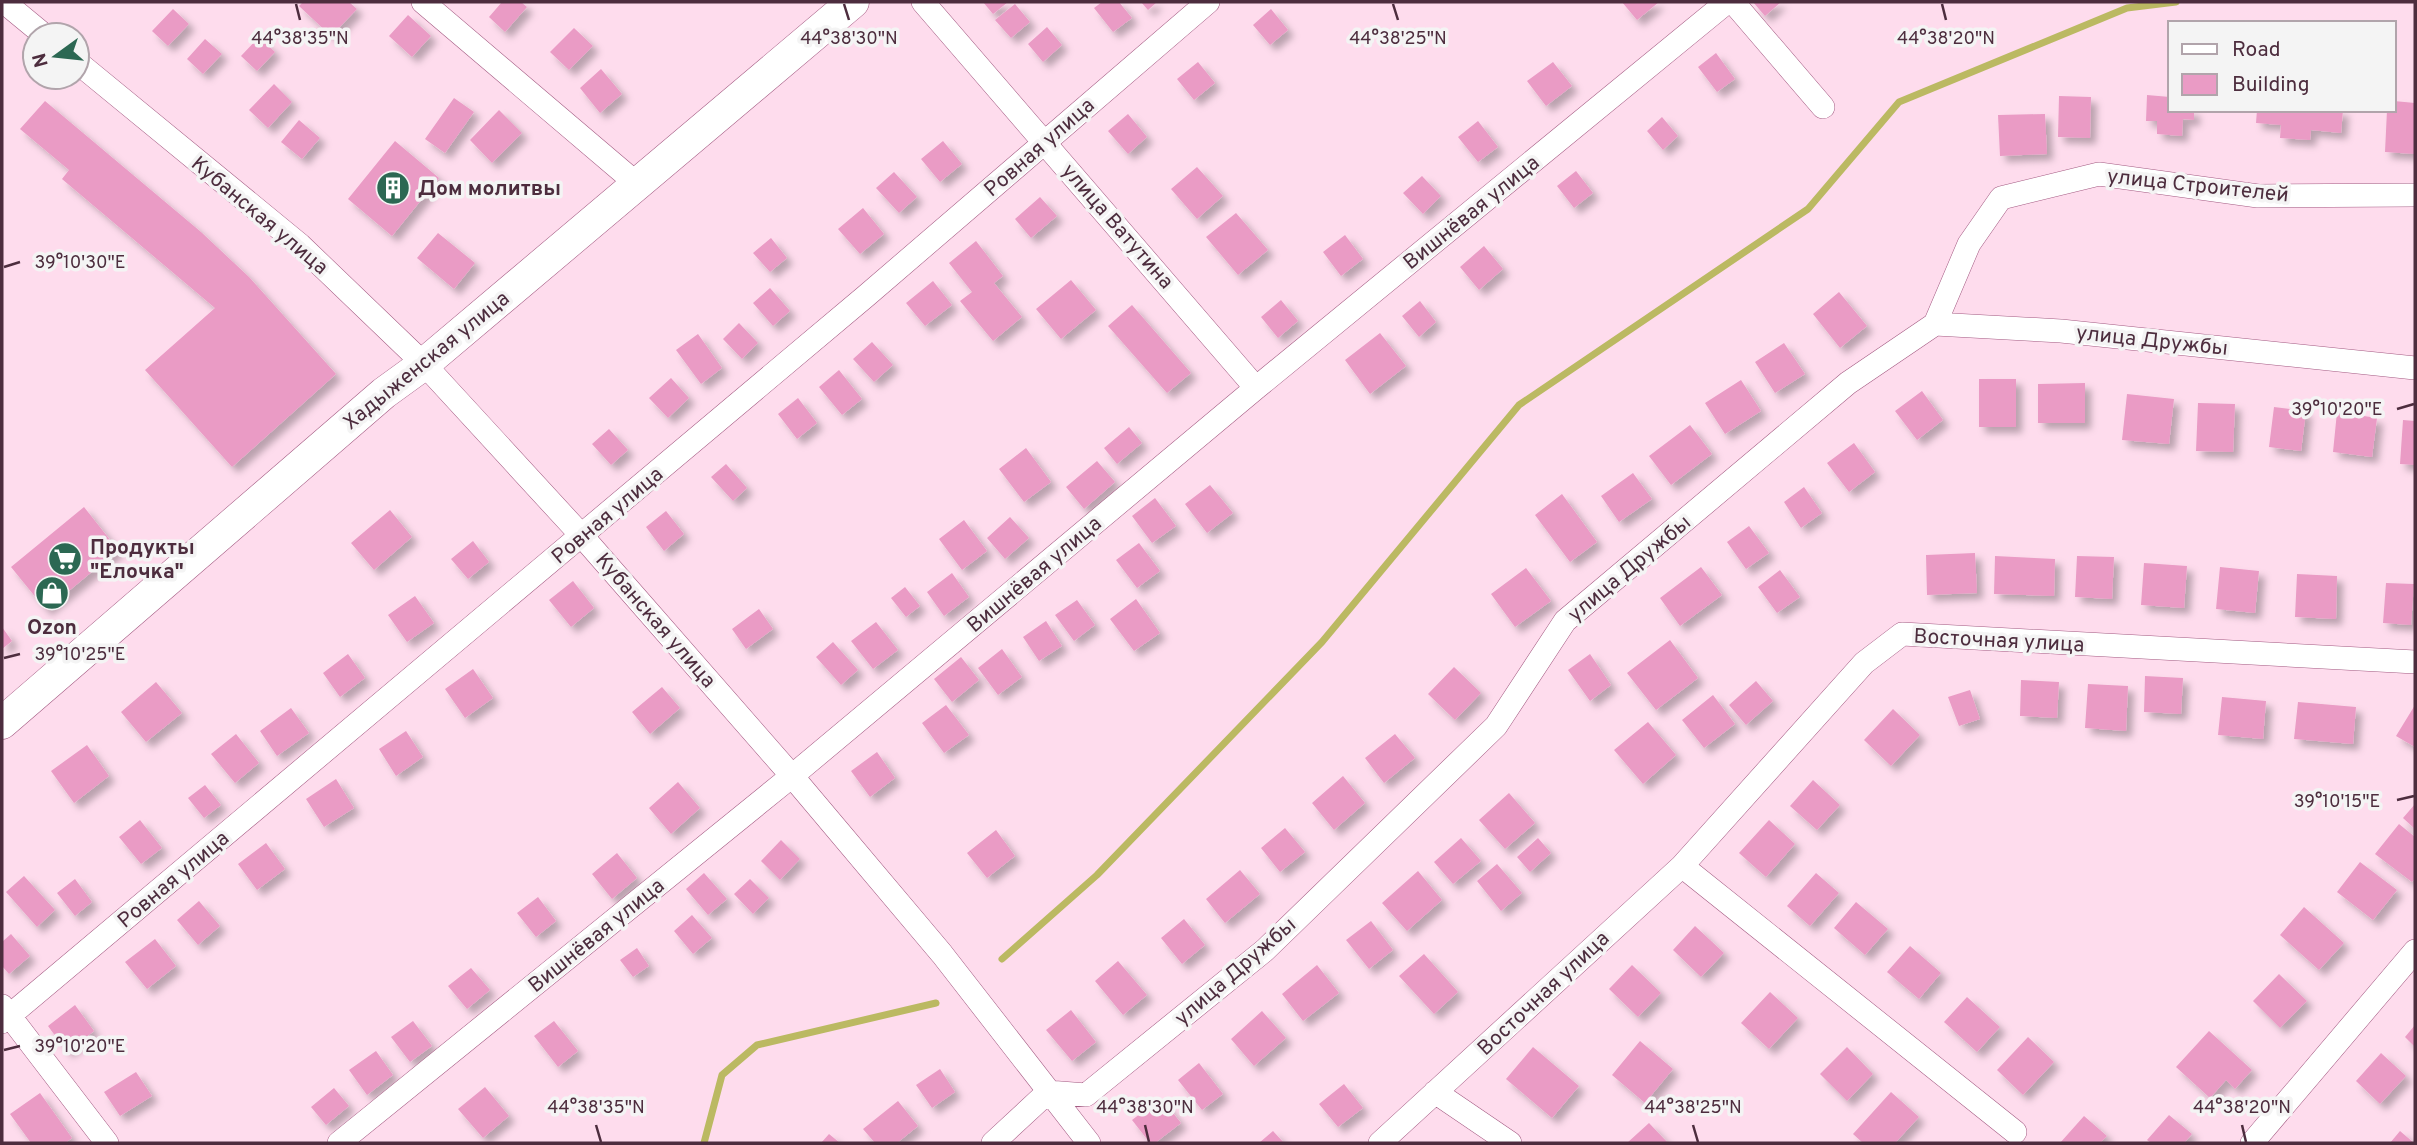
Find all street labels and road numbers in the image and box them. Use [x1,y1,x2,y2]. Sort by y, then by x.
street label: Ровная улица [979,93,1101,204]
street label: Вишнёвая улица [1398,150,1546,276]
street label: Кубанская улица [185,151,333,281]
street label: улица Ватутина [1055,159,1179,295]
street label: улица Строителей [2106,164,2290,209]
street label: Хадыженская улица [338,286,516,437]
street label: улица Дружбы [2075,320,2229,363]
street label: Ровная улица [547,462,669,571]
street label: улица Дружбы [1563,510,1697,629]
street label: Вишнёвая улица [962,511,1108,639]
street label: Кубанская улица [589,548,721,694]
street label: Восточная улица [1913,624,2085,659]
street label: Ровная улица [113,826,235,935]
street label: Вишнёвая улица [523,873,671,999]
street label: улица Дружбы [1170,912,1302,1032]
street label: Восточная улица [1472,926,1616,1062]

